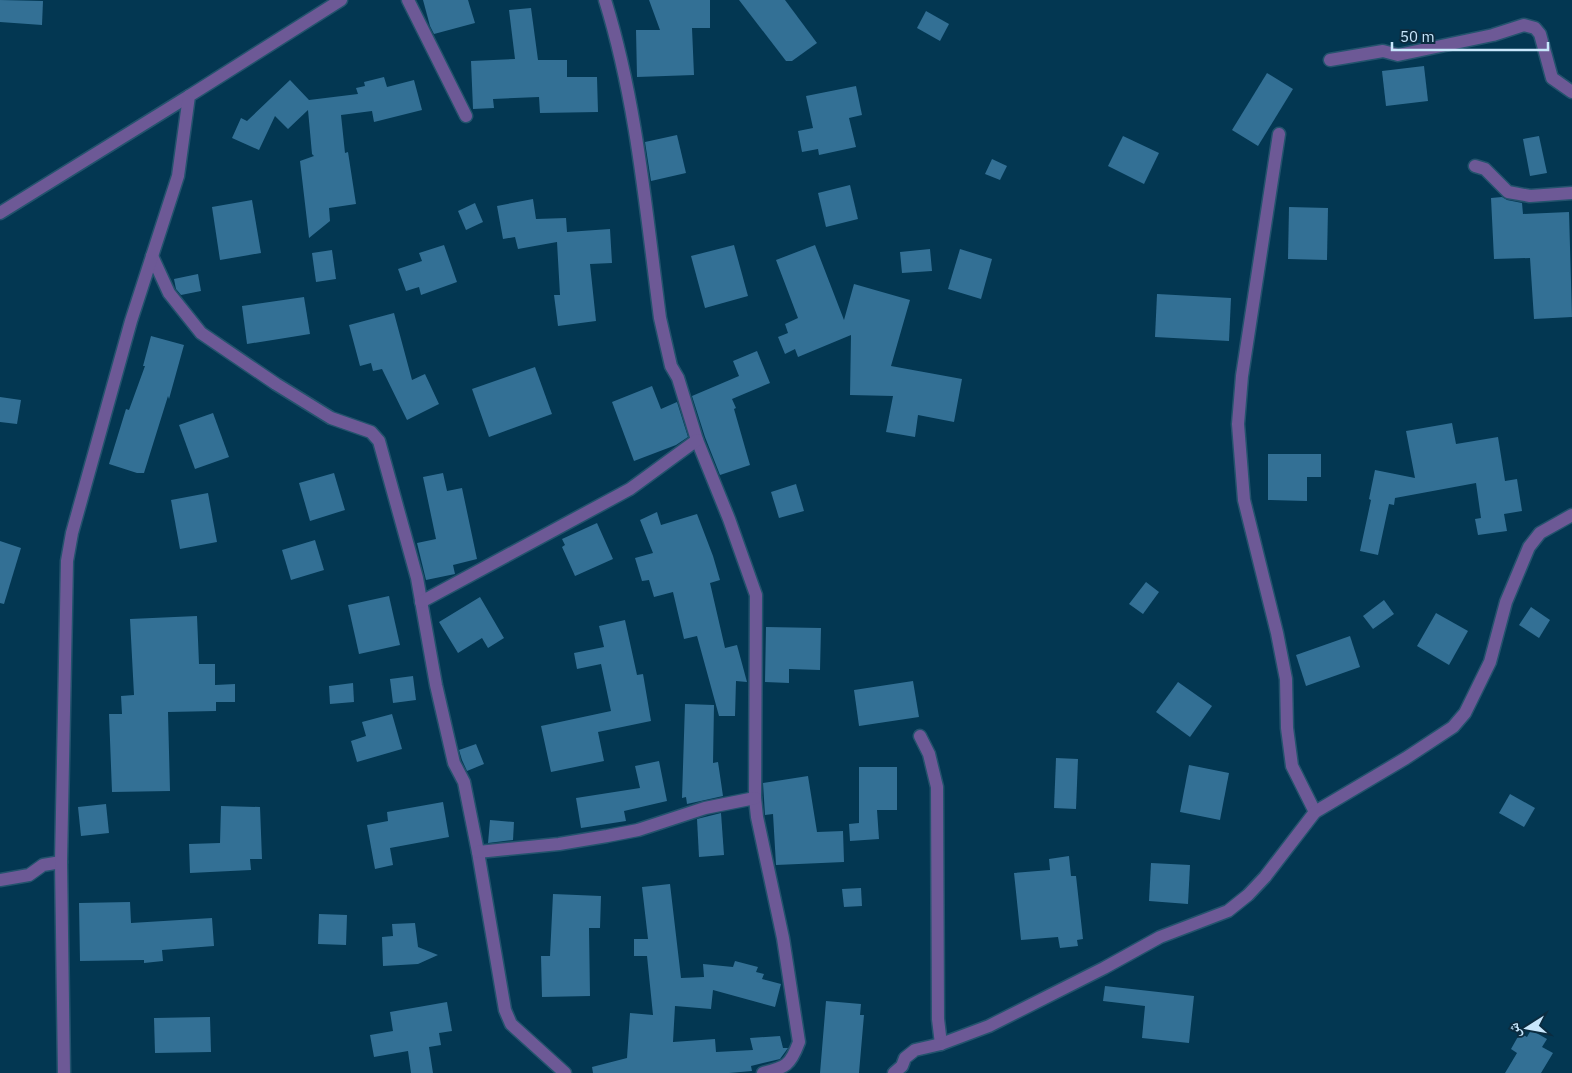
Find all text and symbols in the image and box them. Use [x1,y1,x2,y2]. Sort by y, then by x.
scale bar [1392,20,1548,52]
text: 50 m [1400,27,1435,46]
north arrow [1502,1003,1552,1053]
text: ش [1504,1021,1524,1039]

